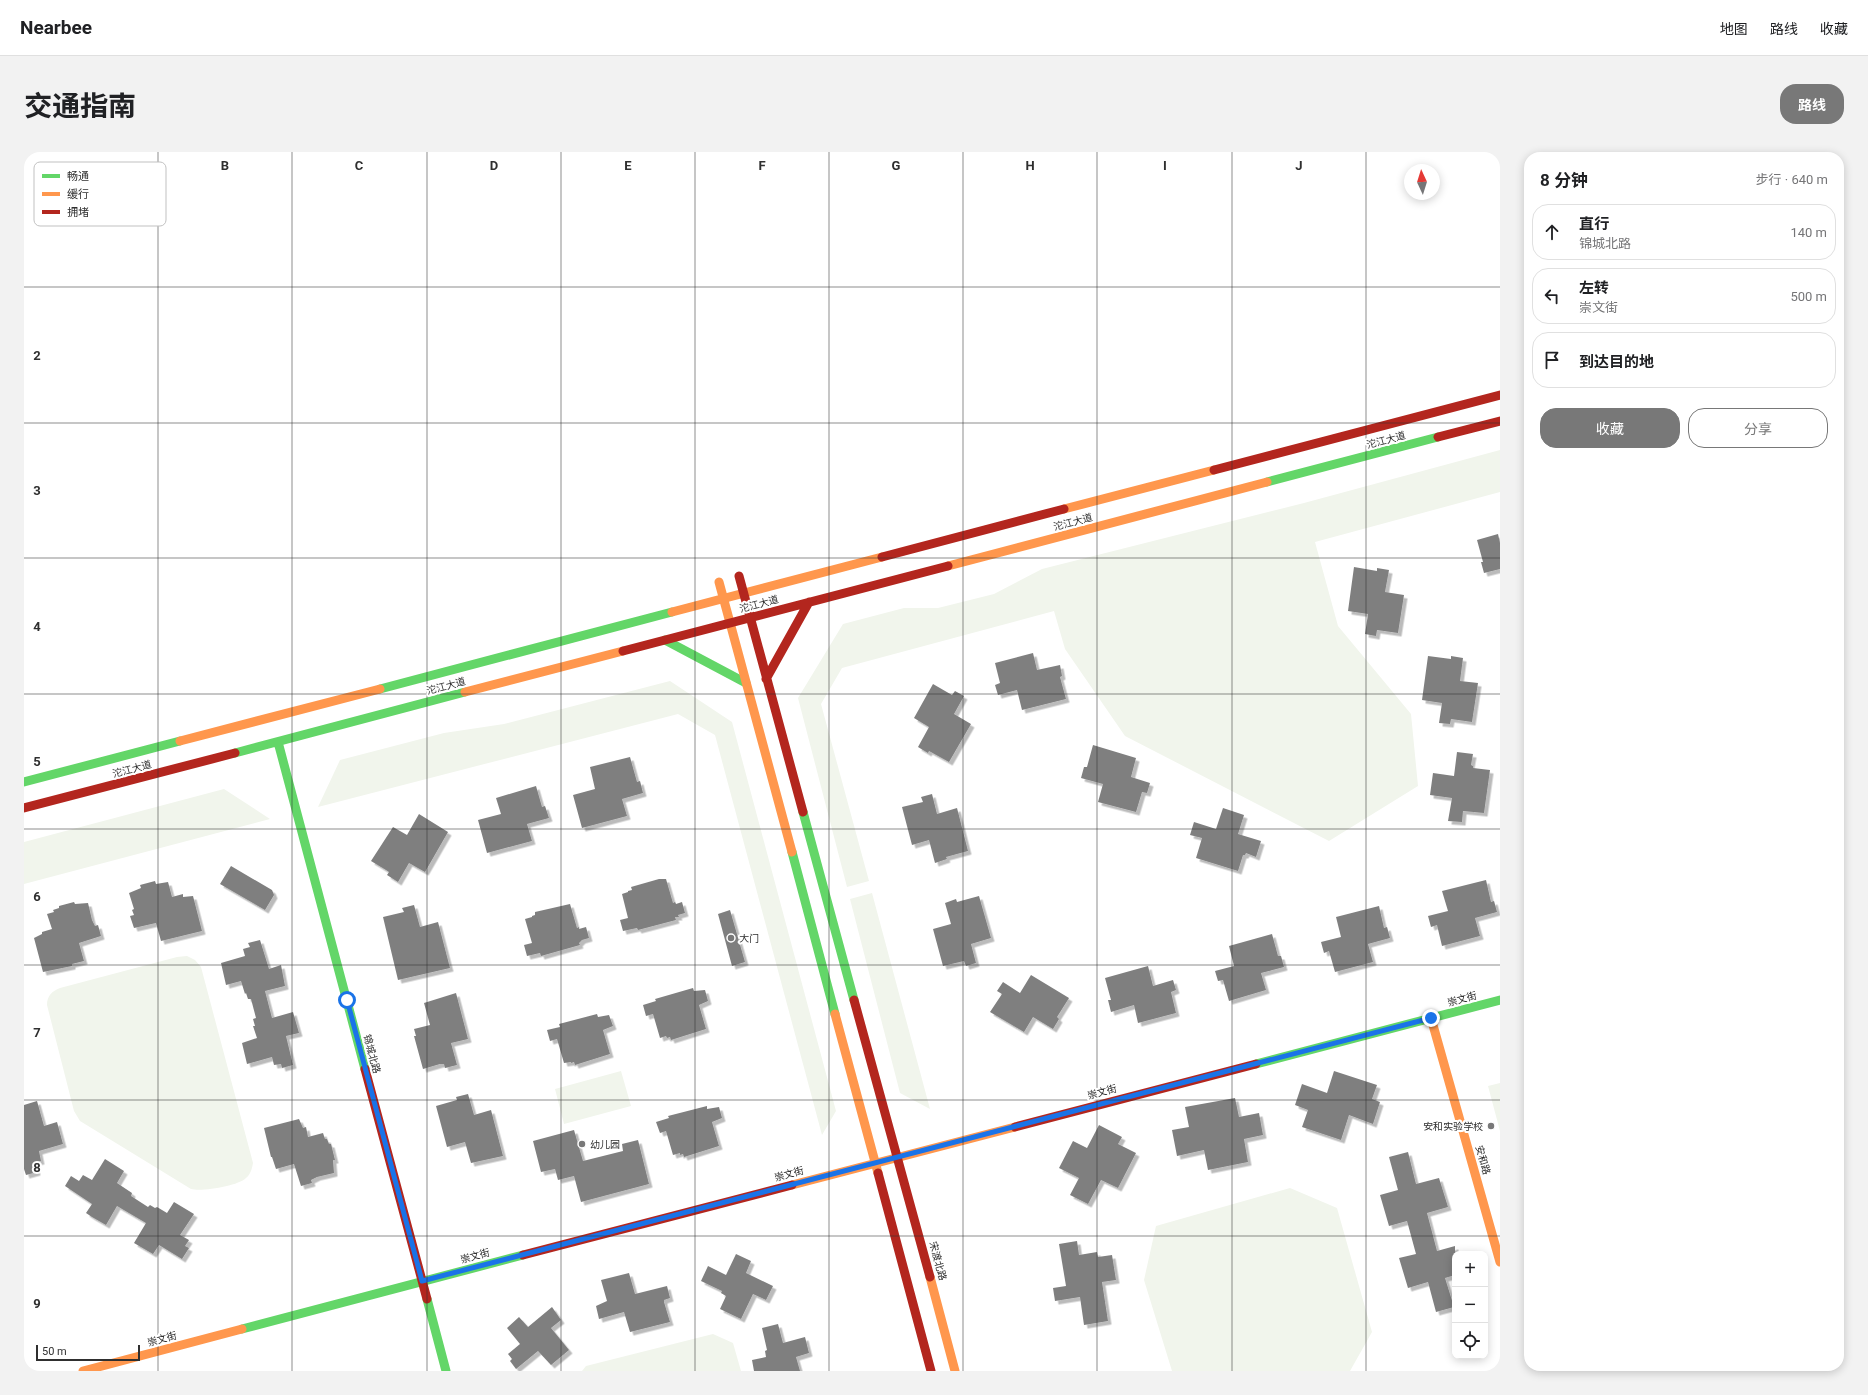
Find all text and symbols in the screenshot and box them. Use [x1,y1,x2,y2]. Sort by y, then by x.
text: Nearbee [20,16,92,39]
text: 地图 [1720,21,1748,37]
text: 路线 [1770,21,1798,37]
text: 收藏 [1820,21,1848,37]
button: 路线 [1780,84,1844,124]
text: 交通指南 [24,90,136,123]
text: B [221,158,229,173]
text: C [355,158,364,173]
text: D [490,158,498,173]
text: E [624,158,632,173]
text: F [758,158,766,173]
text: G [892,158,901,173]
text: H [1025,158,1035,173]
text: I [1163,158,1167,173]
text: J [1295,158,1303,173]
legend [34,162,166,226]
north arrow [1404,164,1440,200]
text: 畅通 [67,170,89,183]
text: 8 分钟 [1540,170,1588,190]
text: 步行 · 640 m [1756,172,1828,187]
text: 缓行 [67,188,89,201]
text: 拥堵 [67,206,89,219]
text: 直行 [1579,215,1609,233]
icon: ahead [1541,221,1563,243]
text: 140 m [1790,225,1827,240]
text: 锦城北路 [1579,236,1631,251]
text: 左转 [1579,279,1609,297]
icon: left [1541,285,1563,307]
text: 500 m [1790,289,1827,304]
text: 崇文街 [1579,300,1618,315]
text: 2 [33,348,41,363]
icon: arrive [1541,349,1563,371]
text: 到达目的地 [1579,353,1654,371]
button: 收藏 [1540,408,1680,448]
button: 分享 [1688,408,1828,448]
street label: 沱江大道 [1365,430,1407,450]
text: 3 [33,483,41,498]
street label: 沱江大道 [1052,512,1094,532]
street label: 沱江大道 [738,594,780,614]
text: 4 [33,619,41,634]
street label: 沱江大道 [425,676,467,696]
text: 5 [33,754,41,769]
street label: 沱江大道 [111,759,153,779]
text: 6 [33,889,41,904]
marker: 大门 [726,933,736,943]
place label: 大门 [739,933,759,944]
street label: 崇文街 [1446,990,1478,1008]
route start [338,991,356,1009]
route end [1422,1009,1440,1027]
text: 7 [33,1025,41,1040]
street label: 锦城北路 [362,1033,382,1075]
street label: 崇文街 [1086,1083,1118,1101]
place label: 安和实验学校 [1423,1121,1483,1132]
marker: 安和实验学校 [1486,1121,1496,1131]
marker: 幼儿园 [577,1139,587,1149]
place label: 幼儿园 [590,1139,620,1150]
street label: 安和路 [1474,1144,1492,1176]
text: 8 [33,1160,41,1175]
street label: 崇文街 [773,1165,805,1183]
street label: 宋渡北路 [928,1240,948,1282]
street label: 崇文街 [459,1247,491,1265]
map controls [1452,1251,1488,1359]
button: + [1452,1251,1488,1287]
button: − [1452,1287,1488,1323]
text: 9 [33,1296,41,1311]
button: locate [1452,1323,1488,1359]
street label: 崇文街 [146,1330,178,1348]
scale bar [36,1343,140,1362]
text: 50 m [42,1345,67,1358]

